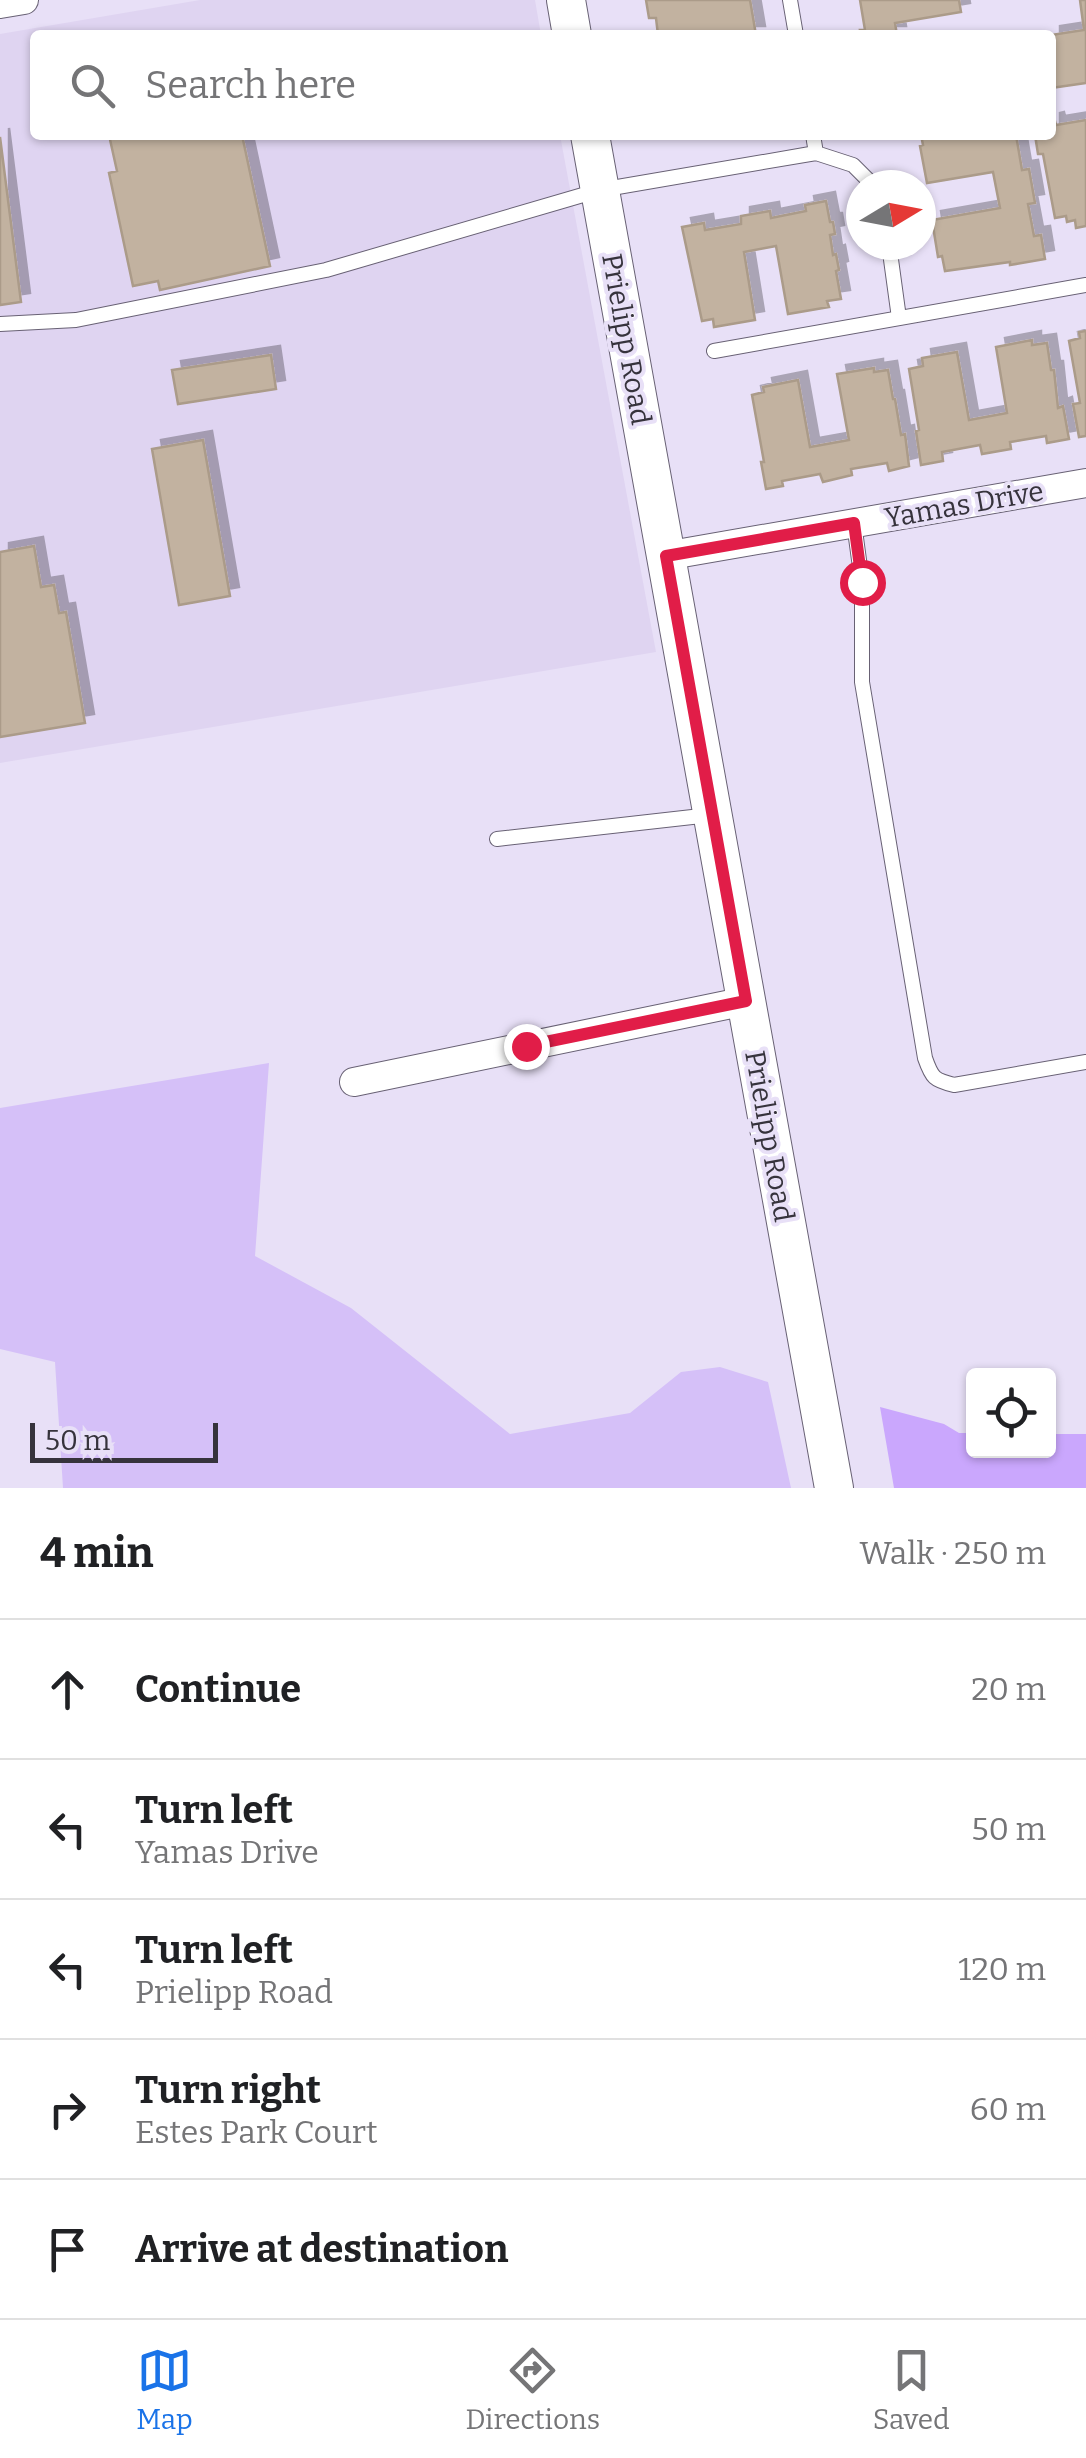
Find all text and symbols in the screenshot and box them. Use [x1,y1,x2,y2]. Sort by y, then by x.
search box [30,30,1056,140]
icon: search [65,58,120,113]
text: Search here [145,62,356,108]
north arrow [846,170,936,260]
street label: Prielipp Road [595,251,658,427]
street label: Yamas Drive [882,474,1046,535]
route start [840,560,886,606]
route end [504,1024,550,1070]
street label: Prielipp Road [738,1048,801,1224]
map controls [966,1368,1056,1458]
button: locate [966,1368,1056,1458]
scale bar [30,1418,218,1462]
text: 50 m [45,1424,110,1457]
text: 4 min [40,1528,154,1578]
text: Walk · 250 m [860,1534,1046,1572]
icon: ahead [40,1662,95,1717]
text: Continue [135,1666,301,1712]
text: 20 m [971,1670,1046,1708]
text: Turn left [135,1787,293,1833]
icon: left [40,1802,95,1857]
text: 50 m [971,1810,1046,1848]
text: Yamas Drive [135,1833,319,1871]
text: Turn left [135,1927,293,1973]
icon: left [40,1942,95,1997]
text: 120 m [958,1950,1046,1988]
text: Prielipp Road [135,1973,333,2011]
text: Turn right [135,2067,321,2113]
icon: right [40,2082,95,2137]
text: 60 m [970,2090,1046,2128]
text: Estes Park Court [135,2113,378,2151]
icon: arrive [40,2222,95,2277]
text: Arrive at destination [135,2226,508,2272]
tab: Map [136,2343,193,2436]
tab: Directions [465,2343,600,2436]
tab: Saved [873,2343,950,2436]

